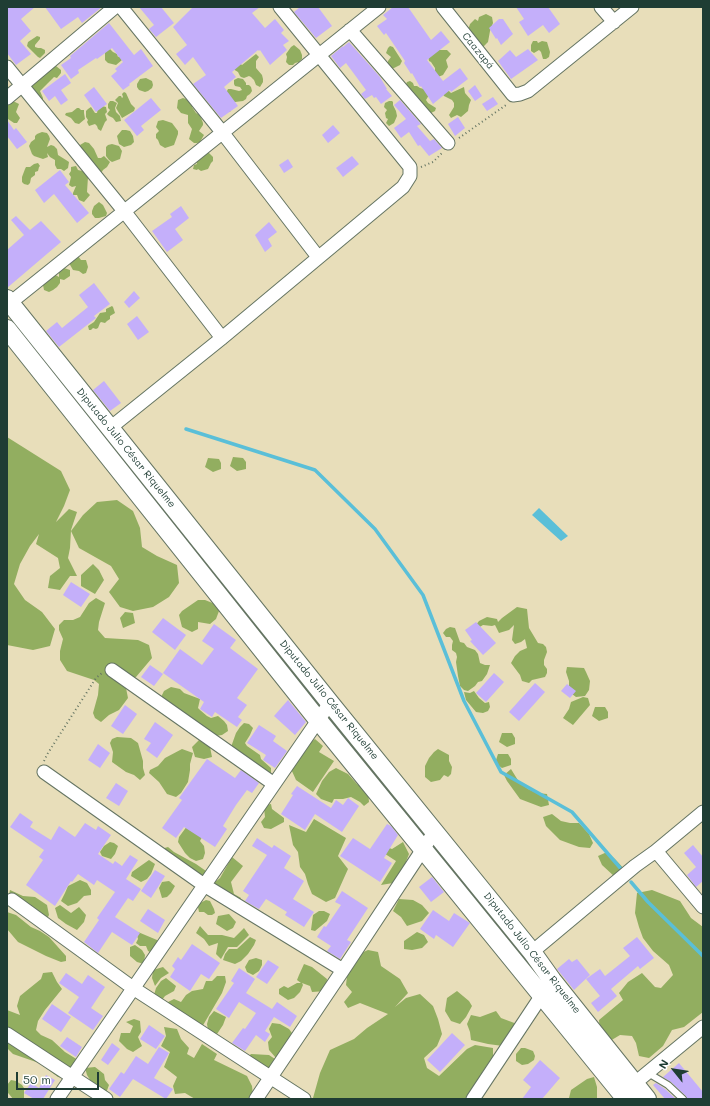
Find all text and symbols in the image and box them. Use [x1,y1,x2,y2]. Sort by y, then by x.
street label: Caazapá [460,30,496,72]
street label: Diputado Julio César Riquelme [74,386,178,510]
street label: Diputado Julio César Riquelme [277,638,381,762]
street label: Diputado Julio César Riquelme [481,890,583,1016]
north arrow [654,1050,694,1090]
text: N [655,1056,672,1071]
scale bar [18,1064,101,1090]
text: 50 m [23,1071,51,1087]

